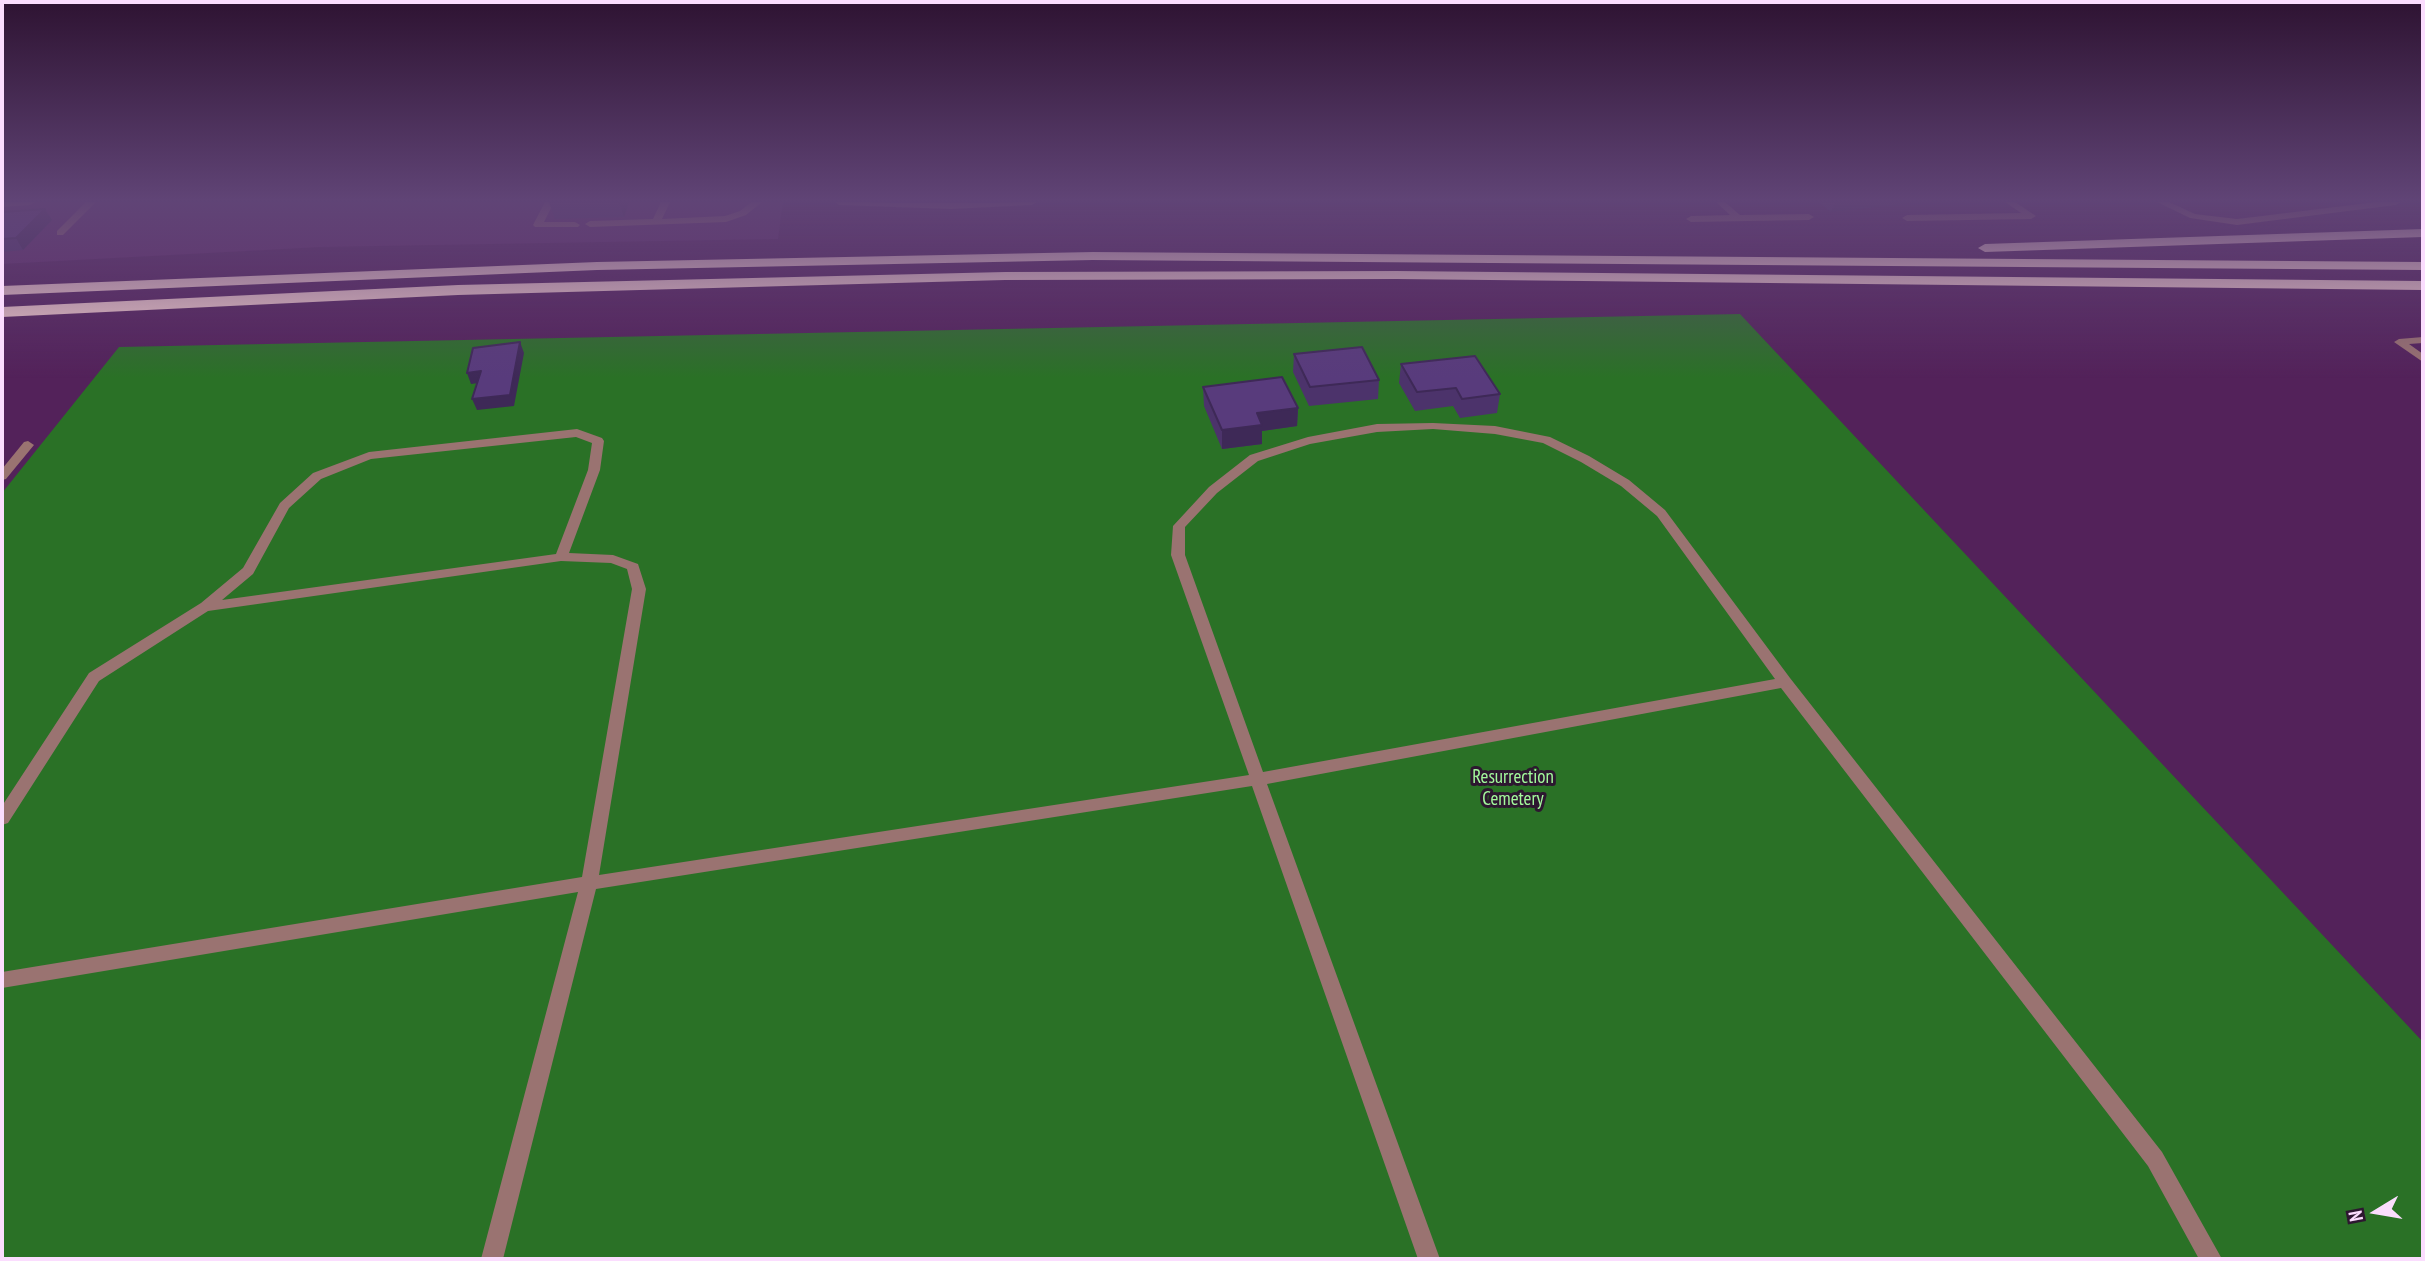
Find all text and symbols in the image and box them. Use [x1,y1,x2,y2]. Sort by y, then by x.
park label: Resurrection Cemetery [1472,767,1554,811]
north arrow [2341,1177,2411,1247]
text: N [2343,1209,2368,1223]

